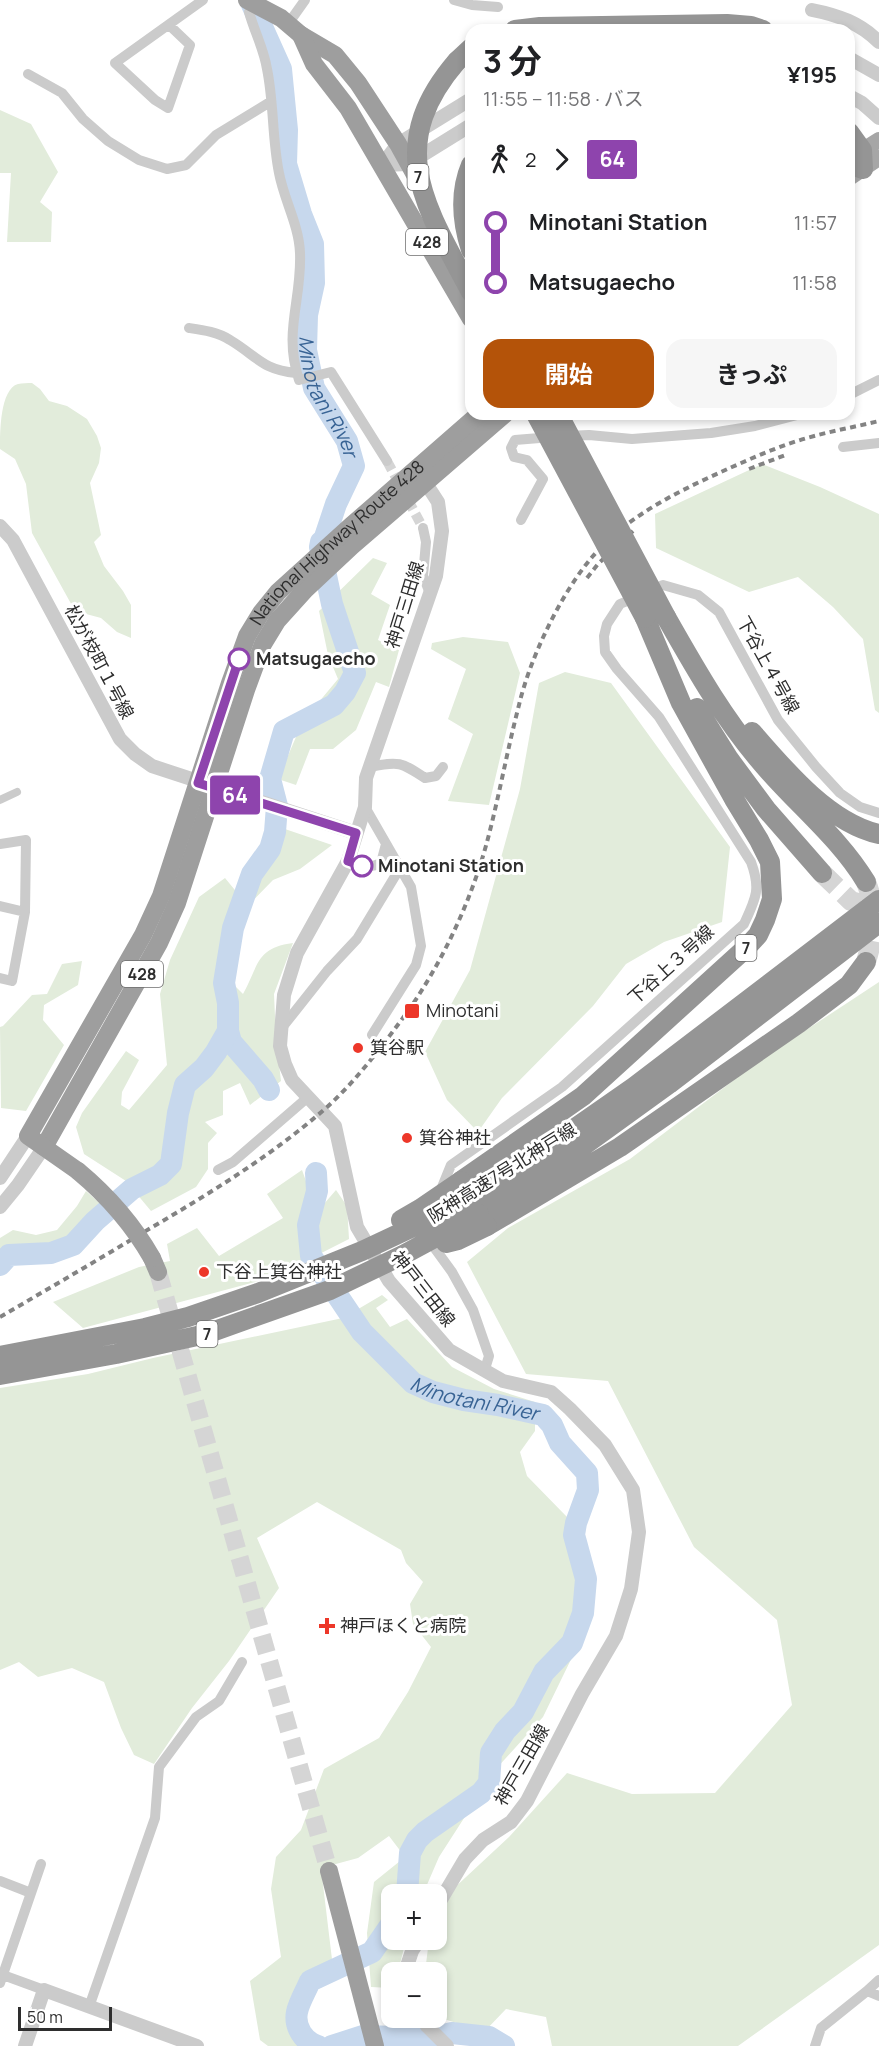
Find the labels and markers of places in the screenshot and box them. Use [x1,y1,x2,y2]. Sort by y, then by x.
place label: Matsugaecho [256,646,376,670]
marker: Matsugaecho [228,648,250,670]
place label: Minotani Station [378,853,524,877]
marker: Minotani Station [351,855,373,877]
place label: Minotani [426,998,499,1022]
marker: Minotani [403,1002,421,1020]
place label: 箕谷駅 [370,1035,424,1059]
marker: 箕谷駅 [351,1041,365,1055]
place label: 箕谷神社 [419,1125,491,1149]
marker: 箕谷神社 [400,1131,414,1145]
place label: 下谷上箕谷神社 [216,1259,342,1283]
marker: 下谷上箕谷神社 [197,1265,211,1279]
place label: 神戸ほくと病院 [340,1613,466,1637]
marker: 神戸ほくと病院 [318,1617,336,1635]

